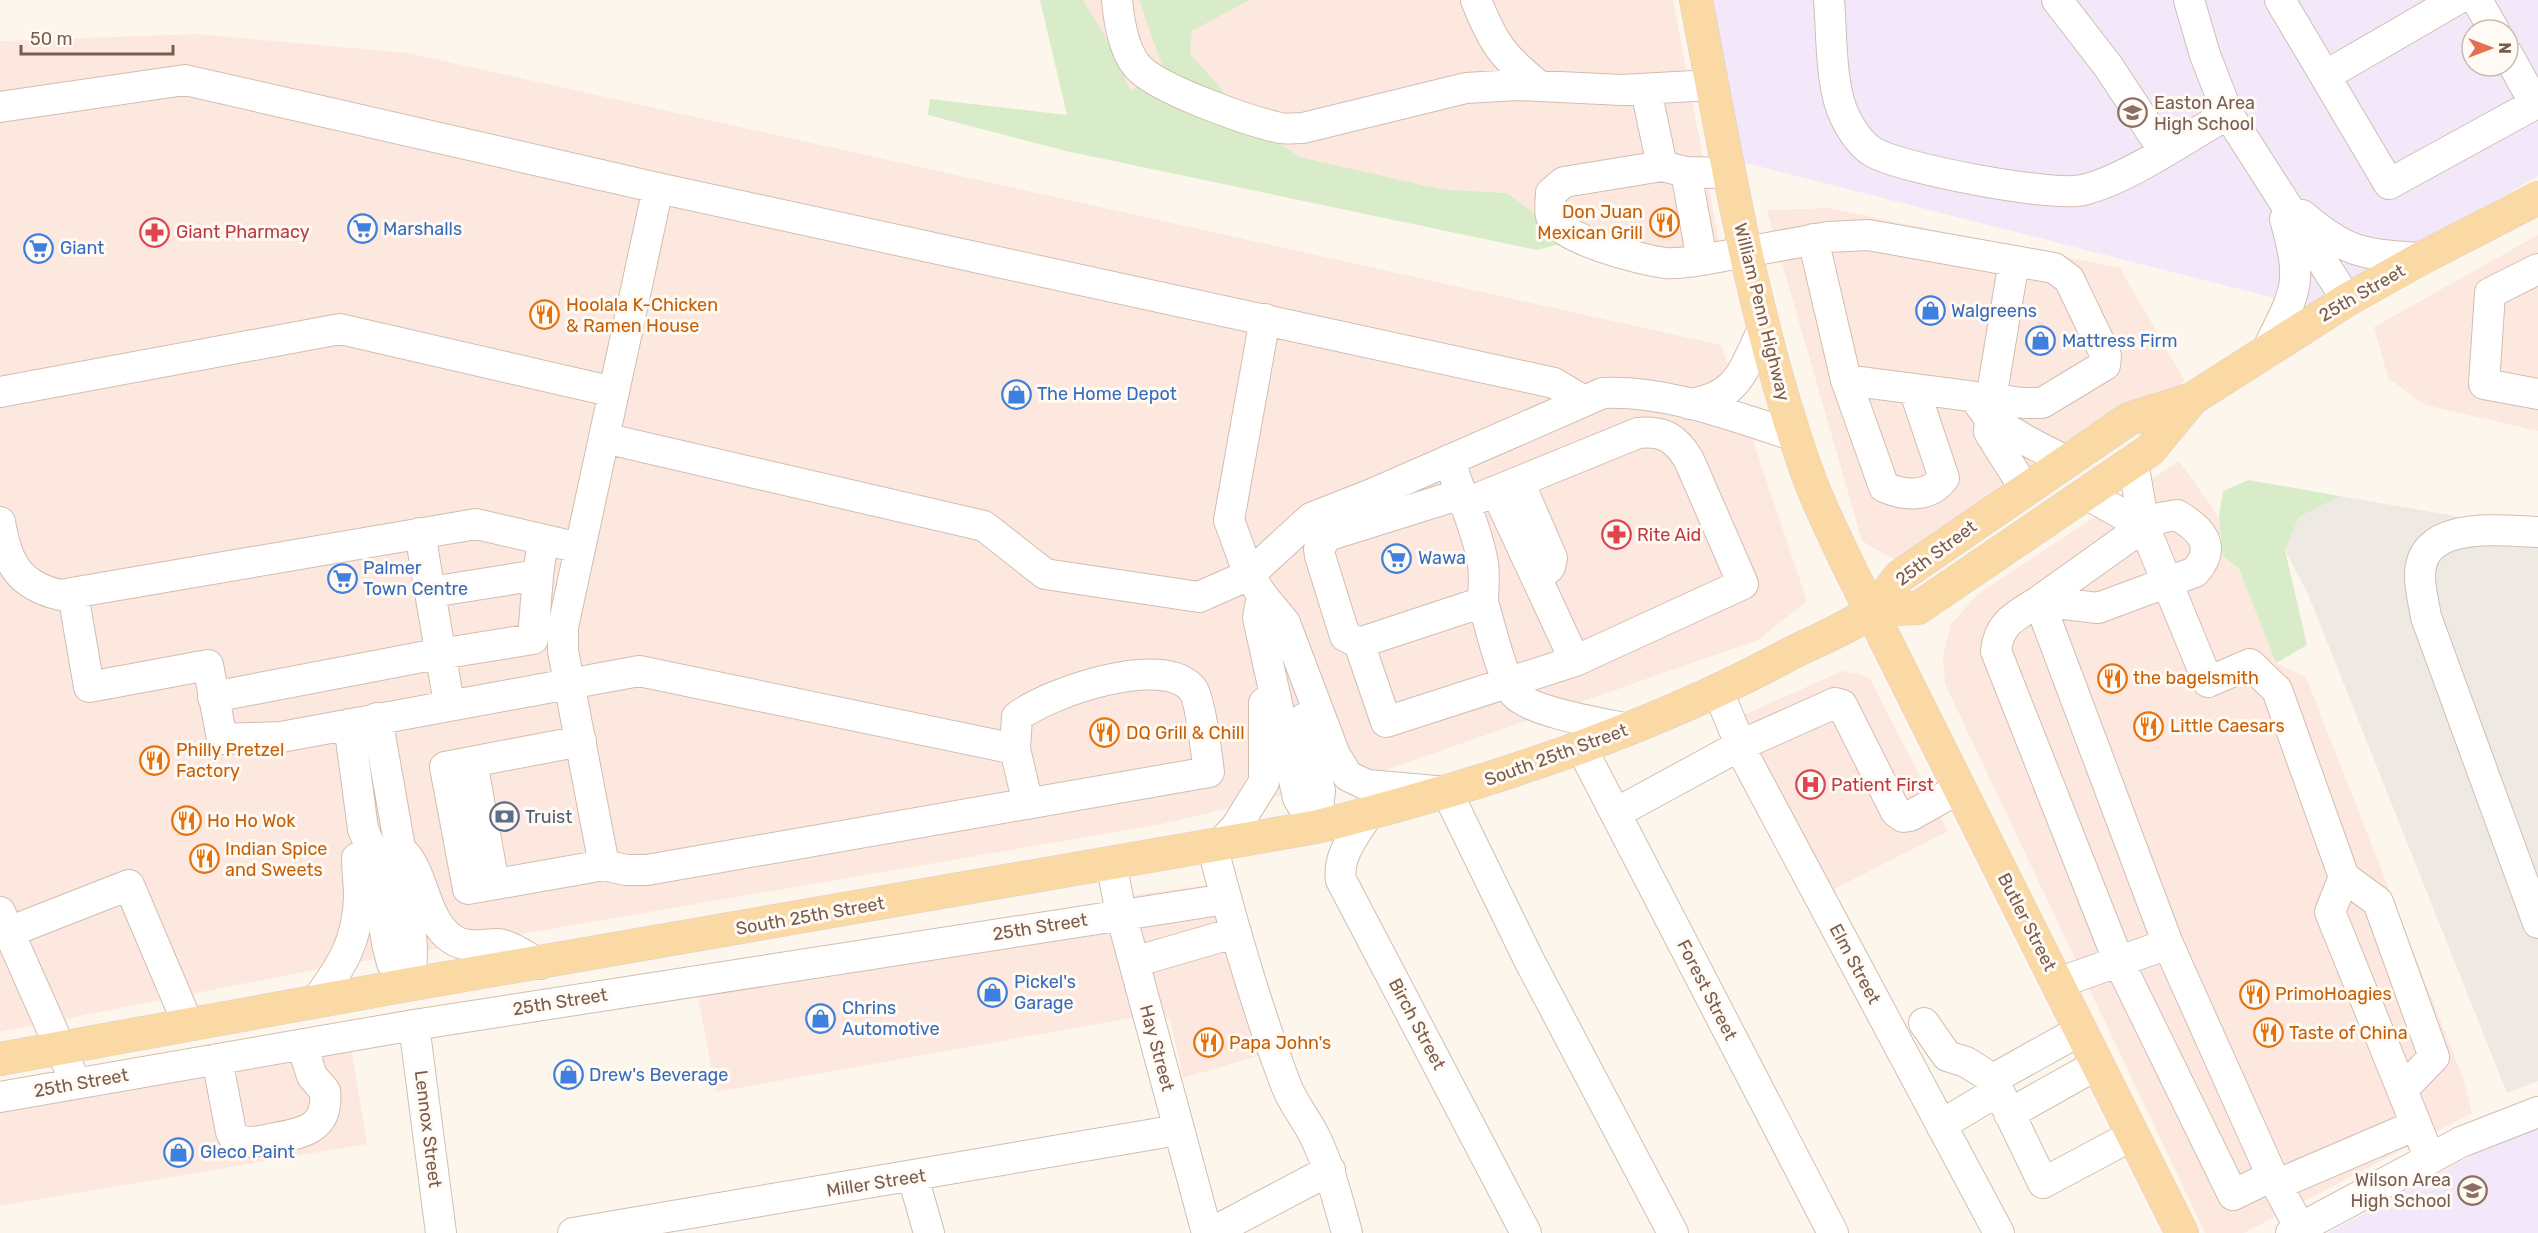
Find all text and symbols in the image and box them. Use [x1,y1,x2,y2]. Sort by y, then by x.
scale bar [21,18,172,56]
north arrow [2460,18,2520,78]
text: 50 m [30,28,73,50]
text: N [2495,42,2514,54]
place label: Easton Area High School [2154,92,2255,135]
school or university icon: Easton Area High School [2117,97,2149,129]
place label: Don Juan Mexican Grill [1537,201,1643,244]
restaurant icon: Don Juan Mexican Grill [1648,206,1680,238]
supermarket icon: Marshalls [346,213,378,245]
pharmacy icon: Giant Pharmacy [139,216,171,248]
place label: Marshalls [383,218,462,240]
place label: Giant Pharmacy [176,221,310,243]
street label: William Penn Highway [1729,221,1795,403]
supermarket icon: Giant [23,232,55,264]
place label: Giant [60,237,104,259]
street label: 25th Street [2315,260,2409,326]
place label: Hoolala K-Chicken & Ramen House [566,294,718,337]
shop icon: Walgreens [1914,295,1946,327]
restaurant icon: Hoolala K-Chicken & Ramen House [529,299,561,331]
place label: Walgreens [1951,300,2037,322]
shop icon: Mattress Firm [2025,325,2057,357]
place label: Mattress Firm [2062,330,2177,352]
shop icon: The Home Depot [1000,378,1032,410]
place label: The Home Depot [1037,383,1177,405]
street label: 25th Street [1891,515,1981,591]
pharmacy icon: Rite Aid [1600,519,1632,551]
place label: Rite Aid [1637,524,1701,546]
supermarket icon: Wawa [1381,542,1413,574]
place label: Wawa [1418,547,1466,569]
place label: Palmer Town Centre [363,557,468,600]
supermarket icon: Palmer Town Centre [326,562,358,594]
restaurant icon: the bagelsmith [2096,662,2128,694]
place label: the bagelsmith [2133,667,2259,689]
restaurant icon: Little Caesars [2133,710,2165,742]
place label: Little Caesars [2170,715,2285,737]
restaurant icon: DQ Grill & Chill [1089,717,1121,749]
street label: South 25th Street [1482,719,1630,791]
place label: DQ Grill & Chill [1126,722,1245,744]
place label: Philly Pretzel Factory [176,739,284,782]
restaurant icon: Philly Pretzel Factory [139,744,171,776]
hospital icon: Patient First [1794,769,1826,801]
place label: Patient First [1831,774,1934,796]
bank icon: Truist [488,801,520,833]
restaurant icon: Ho Ho Wok [170,805,202,837]
place label: Truist [525,806,572,828]
place label: Ho Ho Wok [207,810,296,832]
place label: Indian Spice and Sweets [225,838,327,881]
restaurant icon: Indian Spice and Sweets [188,843,220,875]
street label: Butler Street [1993,869,2061,975]
street label: South 25th Street [734,892,886,940]
street label: 25th Street [991,909,1089,945]
street label: Elm Street [1825,920,1885,1008]
street label: Forest Street [1672,936,1742,1044]
place label: Pickel's Garage [1014,971,1076,1014]
street label: Birch Street [1384,975,1450,1073]
shop icon: Pickel's Garage [977,976,1009,1008]
restaurant icon: PrimoHoagies [2238,978,2270,1010]
place label: PrimoHoagies [2275,983,2392,1005]
street label: 25th Street [511,984,609,1020]
place label: Chrins Automotive [842,997,940,1040]
shop icon: Chrins Automotive [805,1002,837,1034]
street label: Hay Street [1135,1002,1179,1094]
restaurant icon: Taste of China [2252,1017,2284,1049]
place label: Taste of China [2289,1022,2408,1044]
restaurant icon: Papa John's [1192,1027,1224,1059]
place label: Papa John's [1229,1032,1331,1054]
shop icon: Drew's Beverage [552,1059,584,1091]
street label: 25th Street [32,1064,130,1102]
place label: Drew's Beverage [589,1064,728,1086]
street label: Lennox Street [410,1069,446,1189]
shop icon: Gleco Paint [163,1136,195,1168]
place label: Gleco Paint [200,1141,295,1163]
street label: Miller Street [825,1164,927,1202]
place label: Wilson Area High School [2351,1169,2451,1212]
school or university icon: Wilson Area High School [2456,1174,2488,1206]

